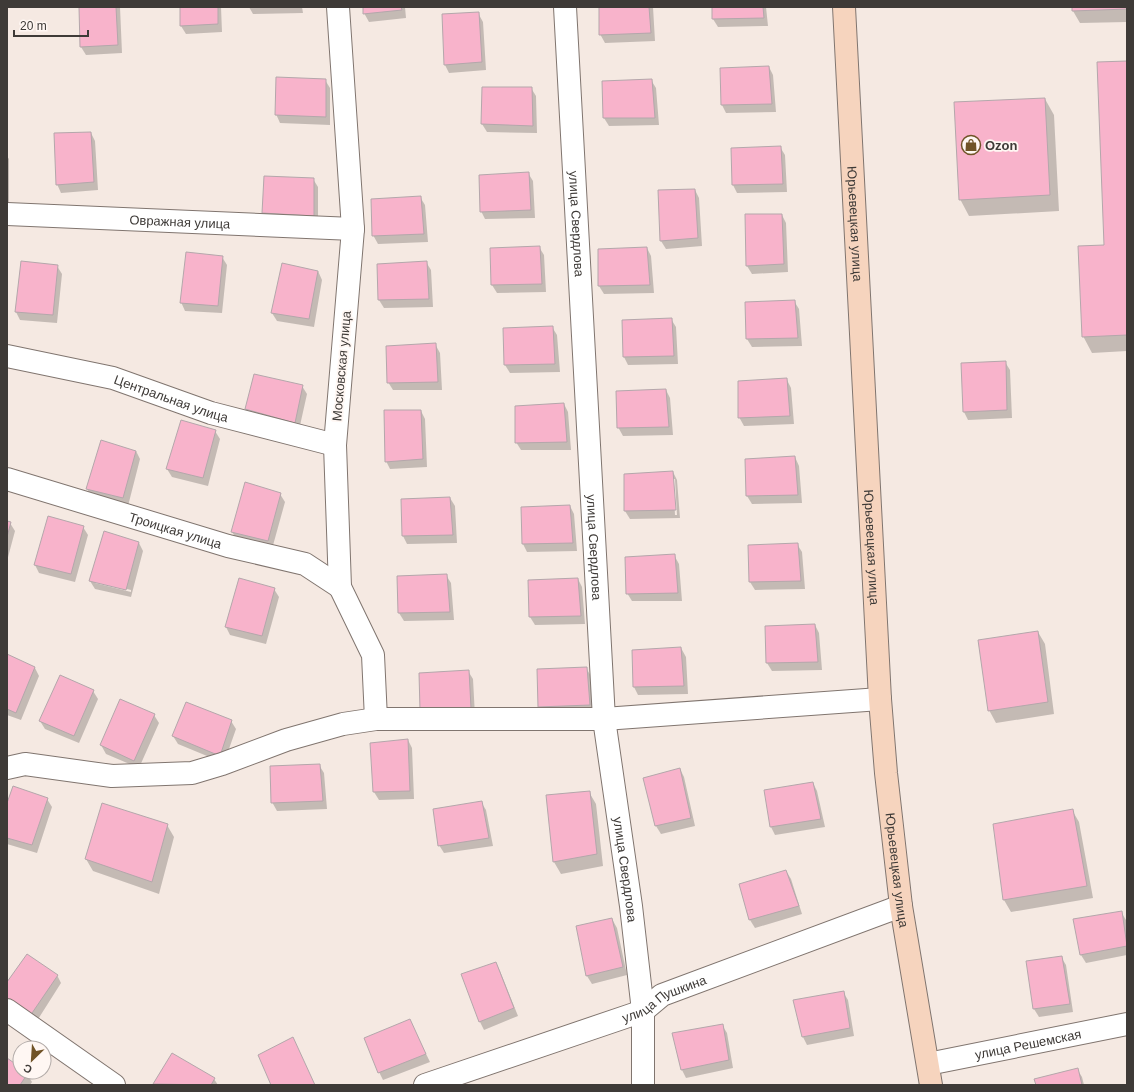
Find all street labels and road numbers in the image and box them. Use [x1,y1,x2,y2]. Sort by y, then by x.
street label: Юрьевецкая улица [844,166,865,283]
street label: улица Свердлова [566,170,587,278]
street label: Овражная улица [129,212,231,232]
street label: Московская улица [329,310,354,422]
street label: Центральная улица [112,372,230,425]
street label: Юрьевецкая улица [861,489,882,606]
street label: улица Свердлова [584,494,605,601]
street label: Троицкая улица [127,509,224,552]
street label: Юрьевецкая улица [883,812,912,930]
street label: улица Свердлова [610,816,640,924]
street label: улица Пушкина [620,972,709,1026]
street label: улица Решемская [974,1026,1083,1062]

